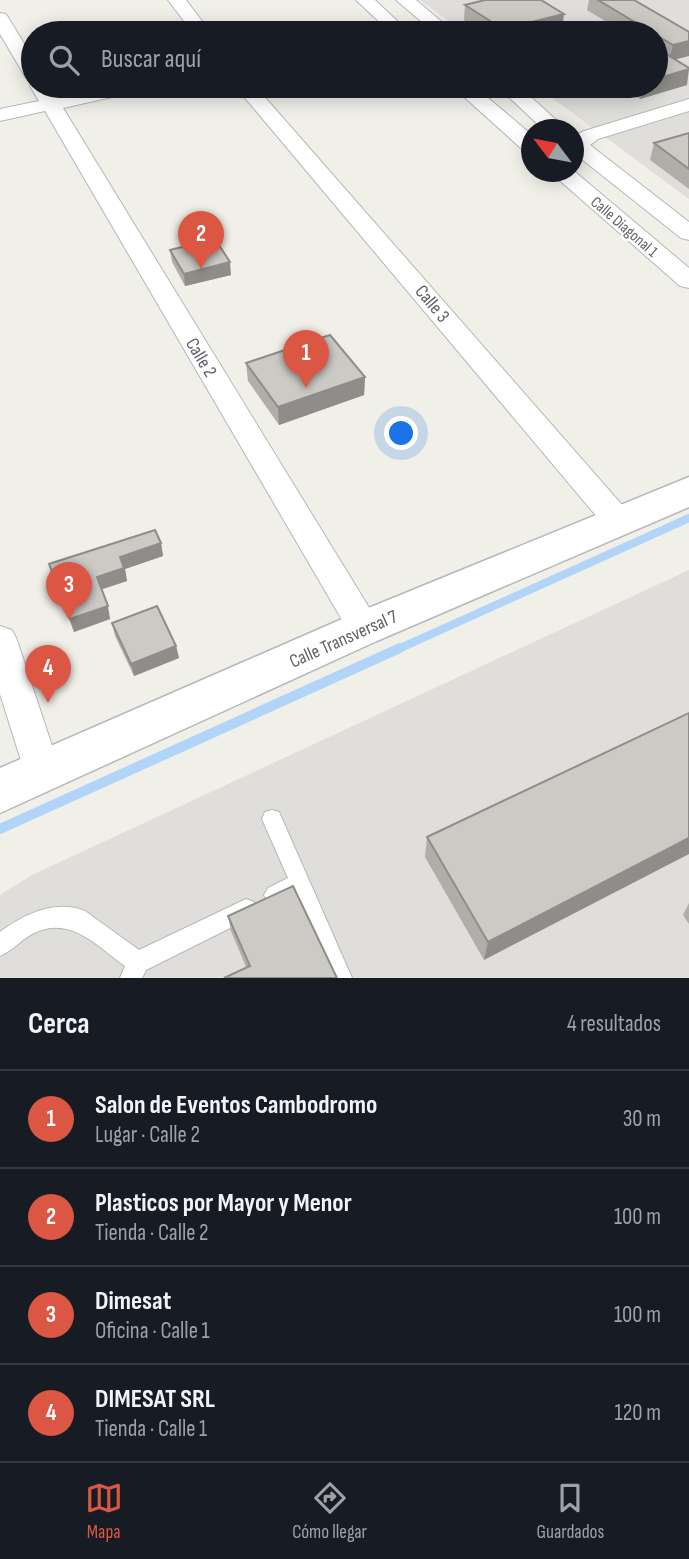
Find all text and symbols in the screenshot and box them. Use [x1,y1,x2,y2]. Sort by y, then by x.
search box [21,21,668,98]
icon: search [45,41,83,79]
text: Buscar aquí [101,44,201,75]
north arrow [521,119,584,182]
street label: Calle Diagonal 1 [587,193,662,262]
pin: 2 [178,211,224,269]
street label: Calle 3 [410,281,454,327]
pin: 1 [283,330,329,388]
street label: Calle 2 [180,334,221,382]
your location [384,416,418,450]
pin: 3 [46,562,92,620]
street label: Calle Transversal 7 [286,605,402,673]
pin: 4 [25,645,71,703]
text: Cerca [28,1006,90,1042]
text: 4 resultados [567,1010,661,1038]
text: Salon de Eventos Cambodromo [95,1090,377,1121]
text: 1 [46,1105,56,1133]
text: 30 m [623,1105,661,1133]
text: Lugar · Calle 2 [95,1121,200,1149]
text: Plasticos por Mayor y Menor [95,1188,352,1219]
text: 2 [46,1203,56,1231]
text: 100 m [614,1203,661,1231]
text: Tienda · Calle 2 [95,1219,209,1247]
text: Dimesat [95,1286,171,1317]
text: 3 [46,1301,56,1329]
text: 100 m [614,1301,661,1329]
text: Oficina · Calle 1 [95,1317,210,1345]
text: DIMESAT SRL [95,1384,215,1415]
text: 4 [46,1399,56,1427]
text: 120 m [615,1399,661,1427]
text: Tienda · Calle 1 [95,1415,207,1443]
tab: Mapa [85,1479,123,1544]
tab: Cómo llegar [292,1479,367,1544]
tab: Guardados [536,1479,604,1544]

